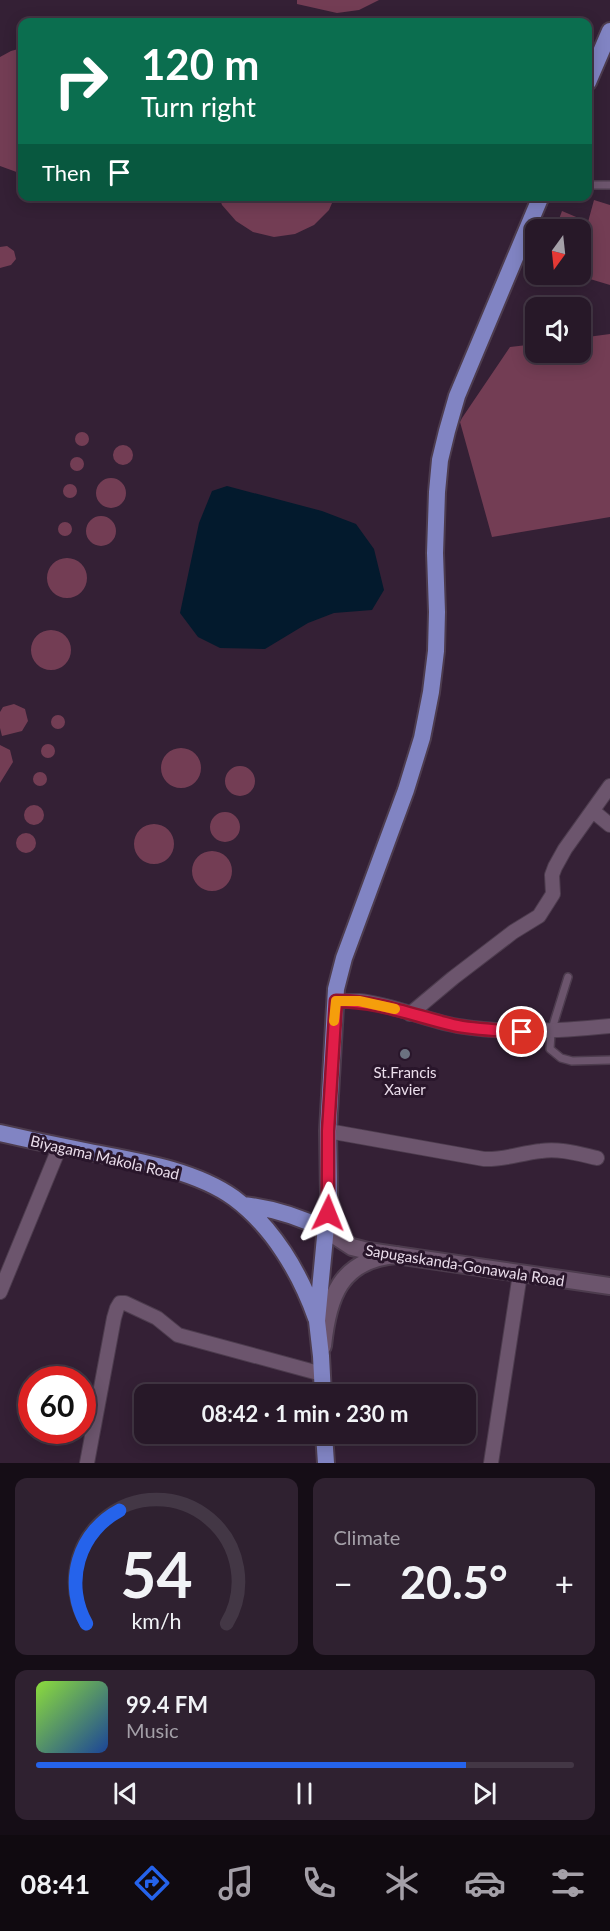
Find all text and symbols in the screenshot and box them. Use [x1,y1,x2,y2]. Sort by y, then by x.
text: 120 m [141,39,259,89]
icon: right [42,42,120,120]
text: Turn right [141,90,256,123]
icon: arrive [103,156,136,189]
text: Then [42,159,91,186]
north arrow [525,219,591,285]
map controls [525,219,591,363]
button: sound [525,297,591,363]
pin [496,1006,547,1057]
icon: arrive [505,1015,538,1048]
marker: St.Francis Xavier [398,1047,412,1061]
place label: St.Francis Xavier [374,1063,436,1098]
street label: Biyagama Makola Road [29,1131,181,1183]
position arrow [296,1181,360,1245]
street label: Sapugaskanda-Gonawala Road [364,1240,566,1290]
speed limit sign: 60 [18,1366,96,1444]
text: 08:42 · 1 min · 230 m [202,1400,408,1427]
text: Climate [334,1525,400,1549]
text: 54 [120,1536,192,1611]
text: 20.5° [400,1555,508,1609]
text: − [334,1563,353,1603]
text: + [555,1563,574,1603]
text: km/h [131,1608,181,1634]
text: 99.4 FM [126,1691,208,1718]
text: Music [126,1718,179,1742]
icon: previous [109,1777,142,1810]
icon: pause [288,1777,321,1810]
icon: next [468,1777,501,1810]
icon: directions [131,1862,173,1904]
icon: music [215,1862,257,1904]
icon: phone [298,1862,340,1904]
icon: climate [381,1862,423,1904]
icon: car [464,1862,506,1904]
icon: filters [547,1862,589,1904]
text: 08:41 [21,1867,90,1900]

